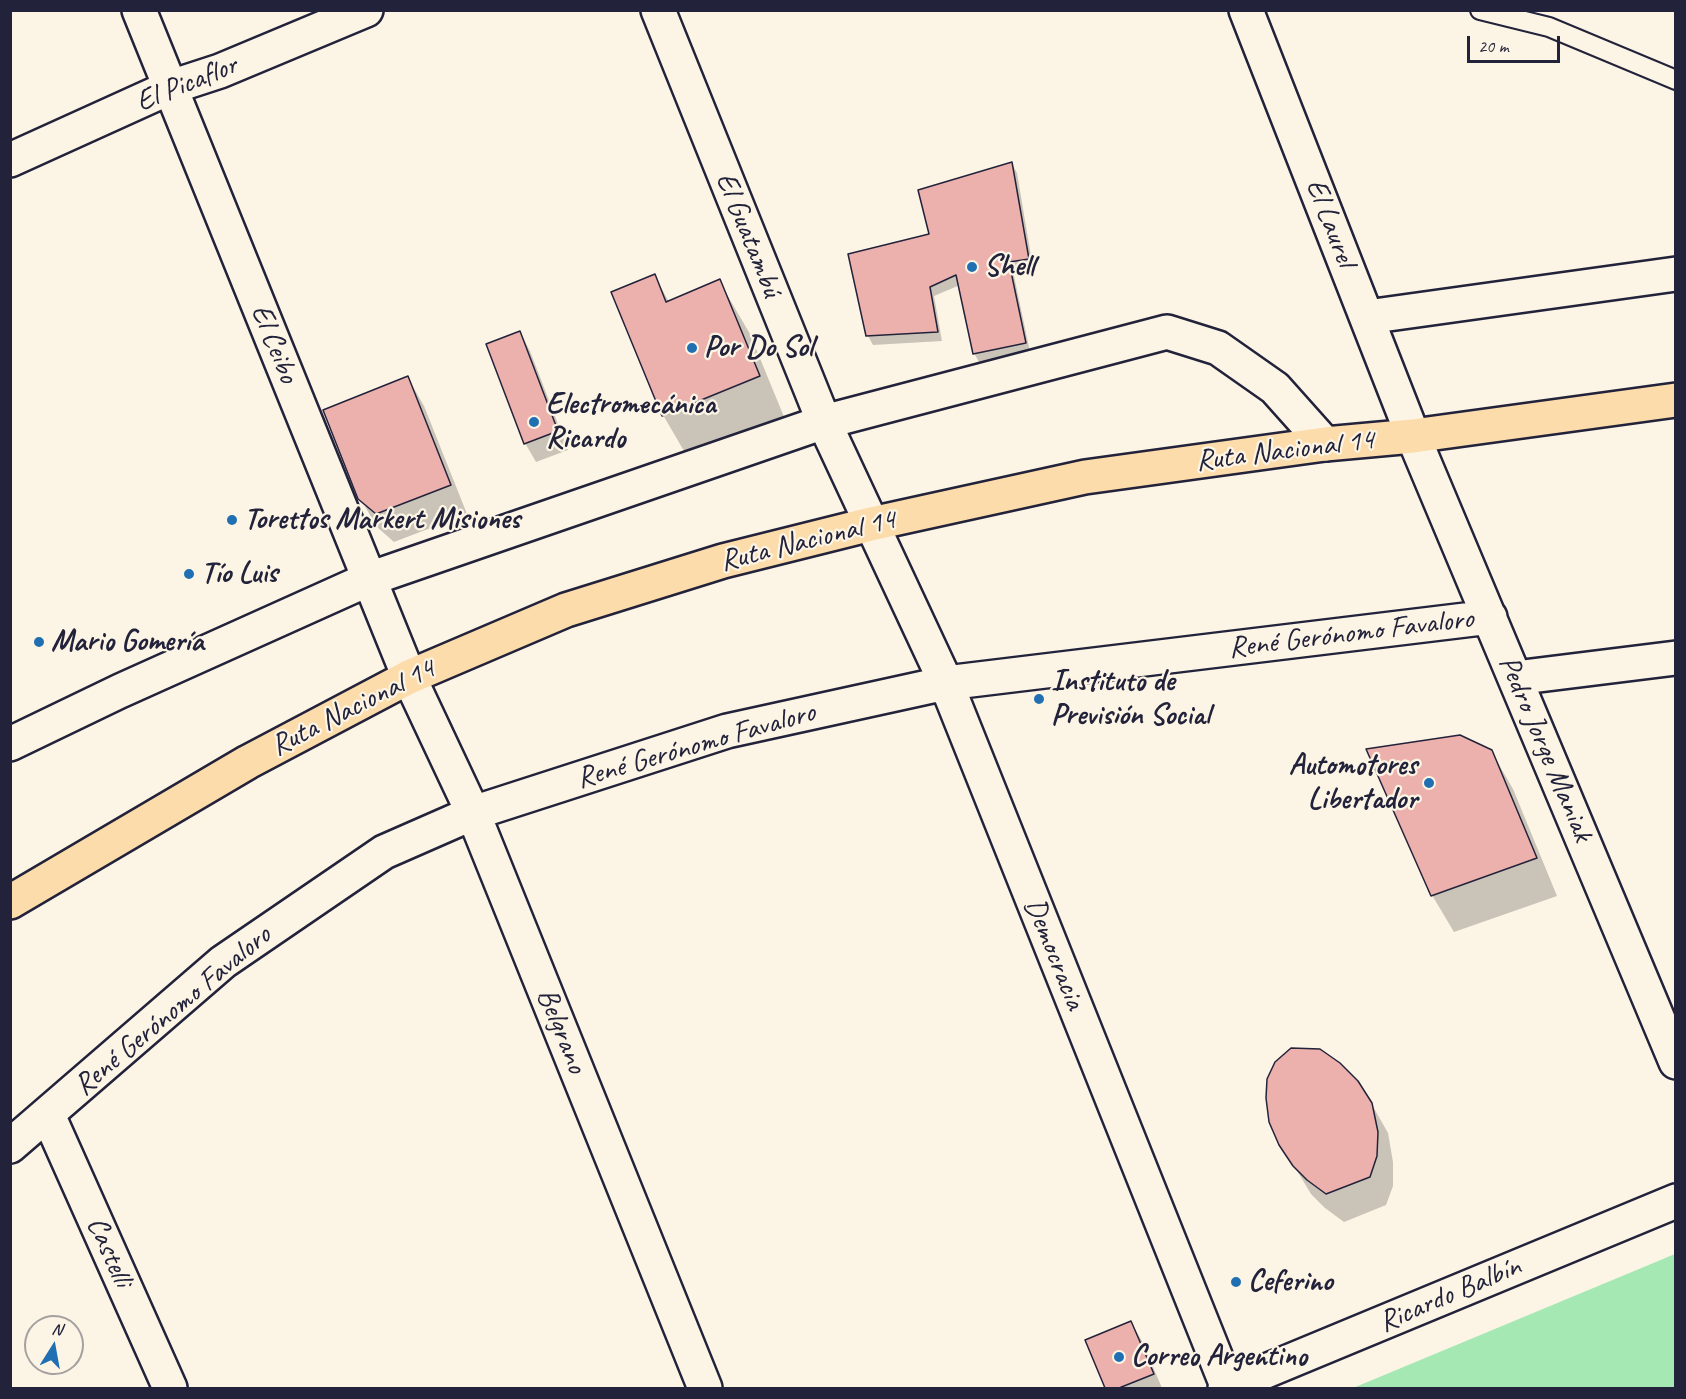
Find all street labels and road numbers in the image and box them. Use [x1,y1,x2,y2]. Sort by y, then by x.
street label: El Picaflor [131,47,243,121]
street label: El Guatambú [707,168,789,302]
street label: El Laurel [1297,174,1363,272]
street label: El Ceibo [242,300,306,388]
street label: Ruta Nacional 14 [1194,422,1376,480]
street label: Ruta Nacional 14 [717,502,899,580]
street label: René Gerónomo Favaloro [1227,601,1475,667]
street label: Ruta Nacional 14 [265,651,441,765]
street label: Pedro Jorge Maniak [1490,651,1600,847]
street label: René Gerónomo Favaloro [573,695,819,797]
street label: Democracia [1015,893,1093,1015]
street label: René Gerónomo Favaloro [67,918,279,1104]
street label: Belgrano [528,983,594,1079]
street label: Castelli [78,1211,140,1293]
street label: Ricardo Balbín [1374,1249,1526,1341]

